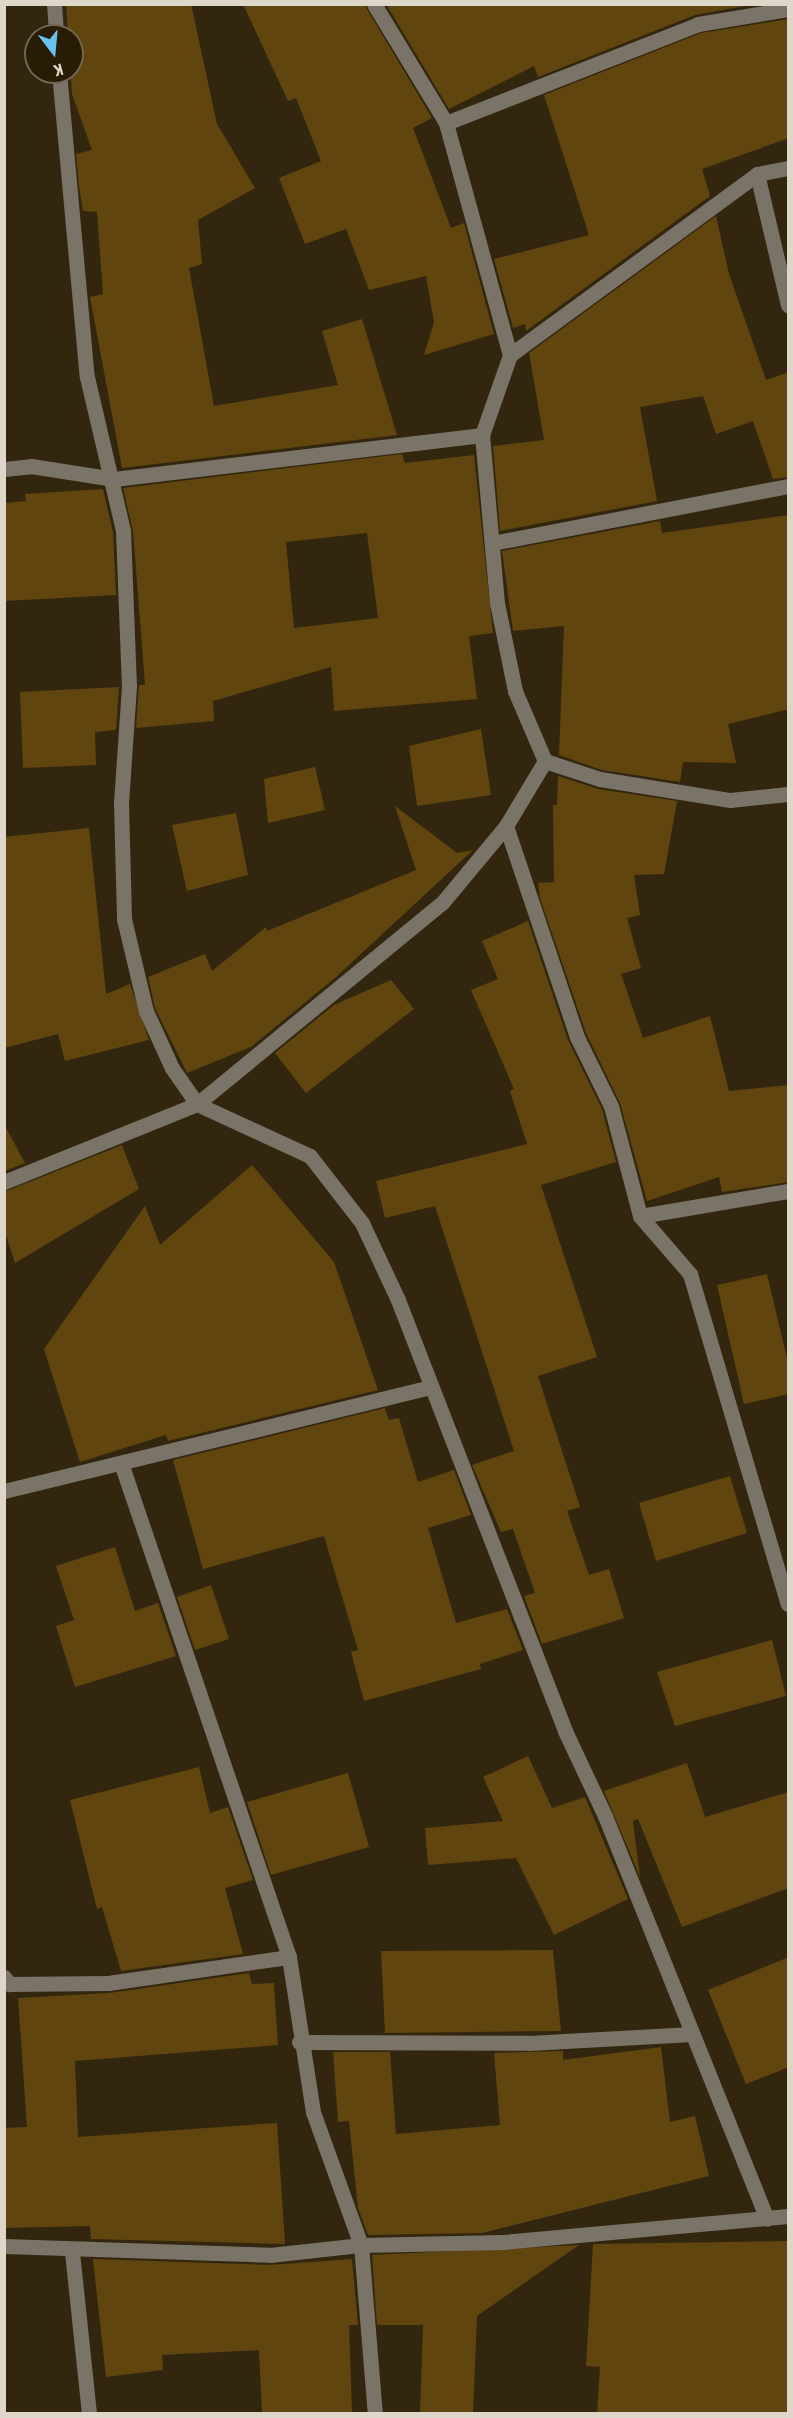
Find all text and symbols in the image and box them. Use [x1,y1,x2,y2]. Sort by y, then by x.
north arrow [24,24,84,84]
text: K [52,60,65,80]

